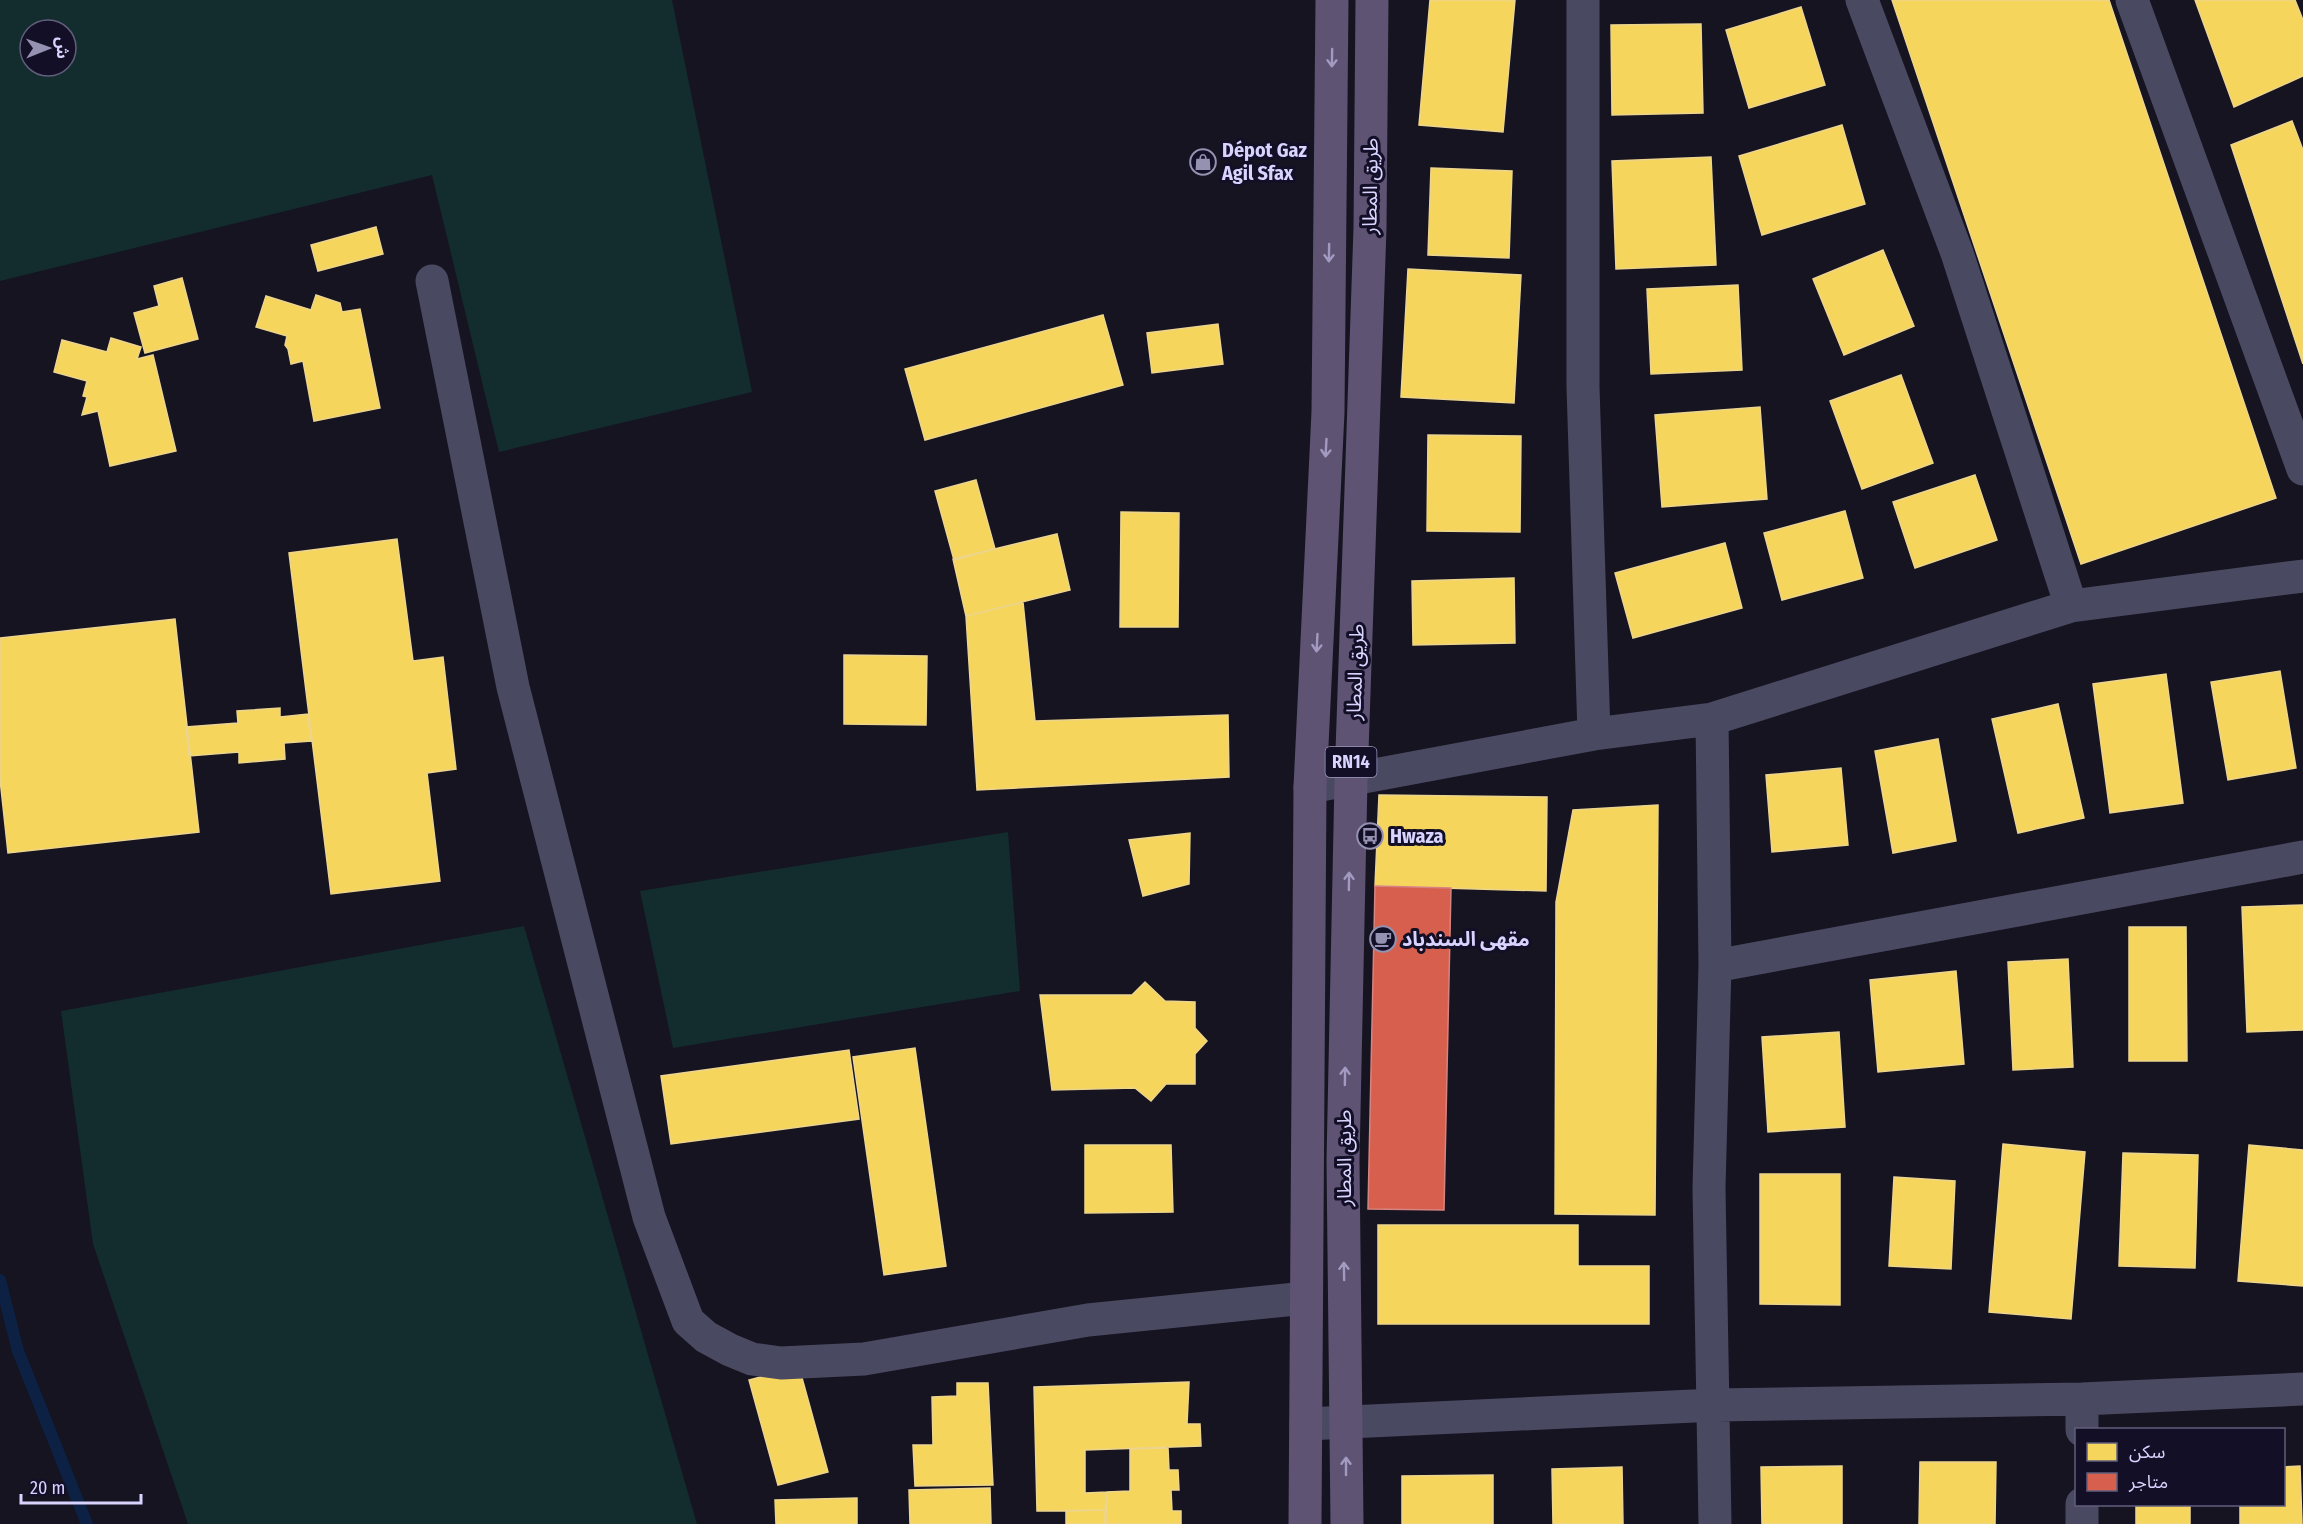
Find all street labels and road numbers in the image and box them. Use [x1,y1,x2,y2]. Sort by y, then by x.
street label: طريق المطار [1357,138,1384,236]
street label: طريق المطار [1341,623,1370,722]
road number: RN14 [1326,747,1376,777]
street label: طريق المطار [1332,1110,1357,1207]

